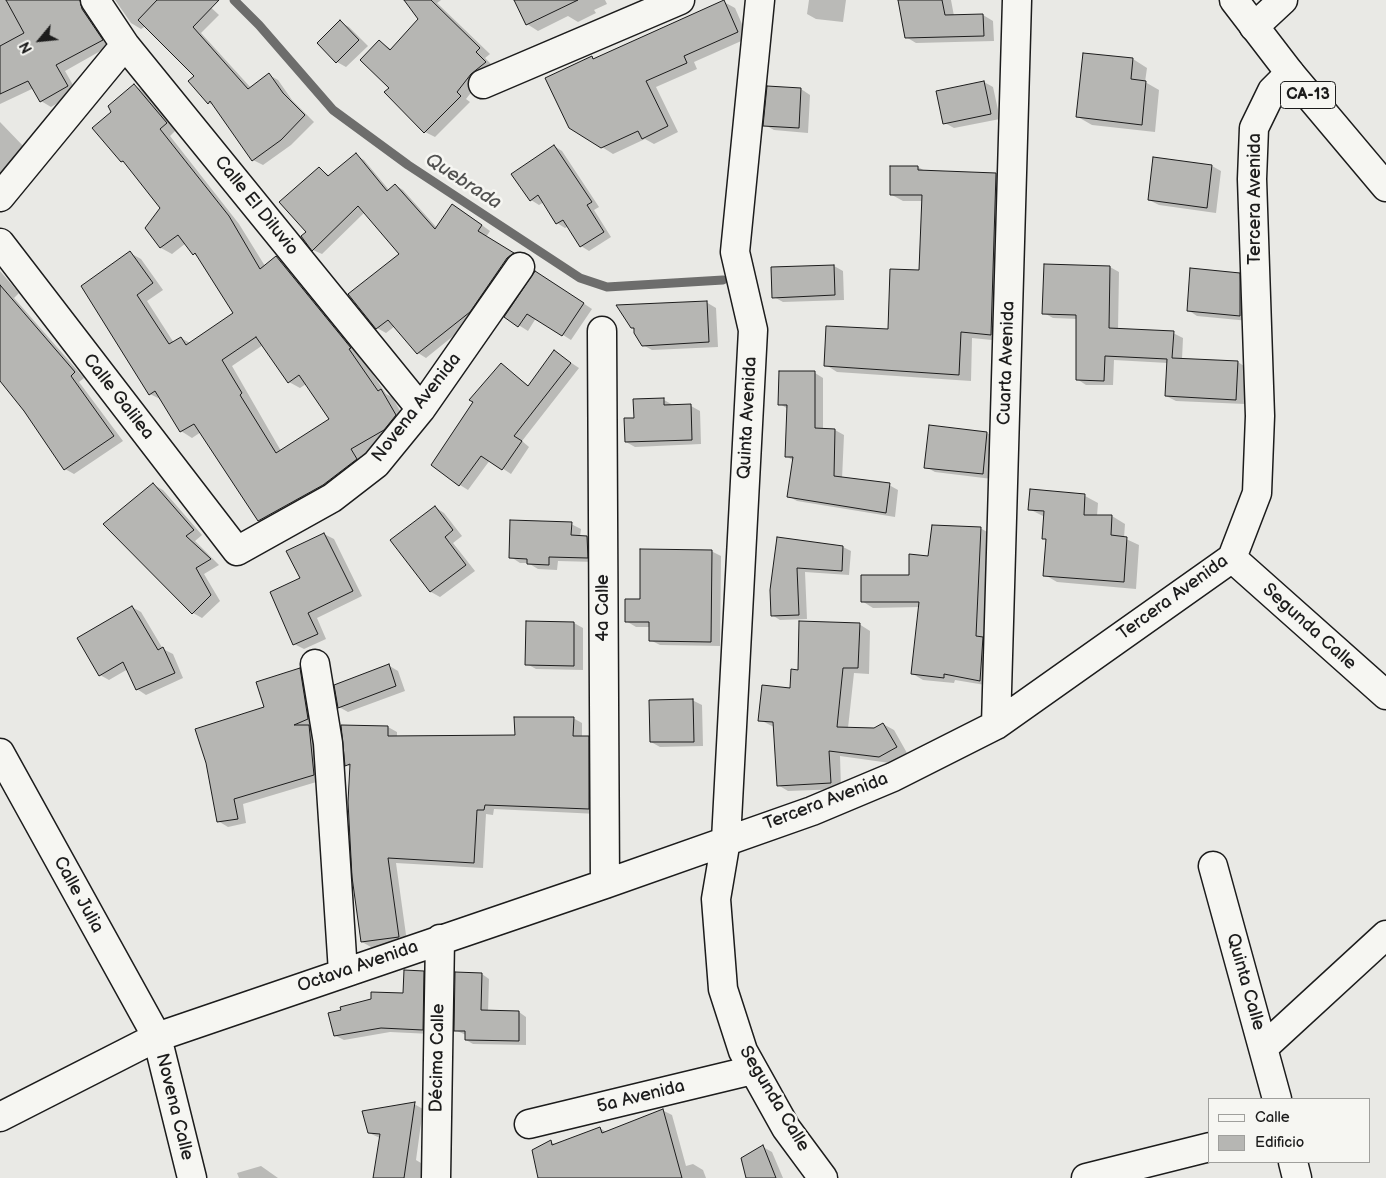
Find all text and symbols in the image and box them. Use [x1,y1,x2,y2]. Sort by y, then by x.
north arrow [15,15,65,65]
text: N [16,39,36,56]
road number: CA-13 [1280,82,1336,108]
street label: Tercera Avenida [1244,133,1266,265]
water label: Quebrada [421,149,505,215]
street label: Calle El Diluvio [209,152,303,260]
street label: Cuarta Avenida [994,301,1020,425]
street label: Novena Avenida [368,349,466,467]
street label: Calle Galilea [78,350,158,444]
street label: Quinta Avenida [734,356,762,480]
street label: Tercera Avenida [1113,551,1233,645]
street label: 4a Calle [592,574,614,642]
street label: Segunda Calle [1258,579,1360,675]
street label: Tercera Avenida [761,768,891,836]
street label: Calle Julia [48,853,108,937]
street label: Quinta Calle [1221,931,1269,1033]
street label: Octava Avenida [295,936,421,998]
street label: Décima Calle [426,1003,450,1113]
street label: Segunda Calle [734,1042,814,1156]
street label: Novena Calle [150,1051,198,1163]
street label: 5a Avenida [595,1076,687,1118]
legend [1208,1098,1371,1163]
text: Calle [1255,1108,1290,1127]
text: Edificio [1255,1133,1304,1152]

